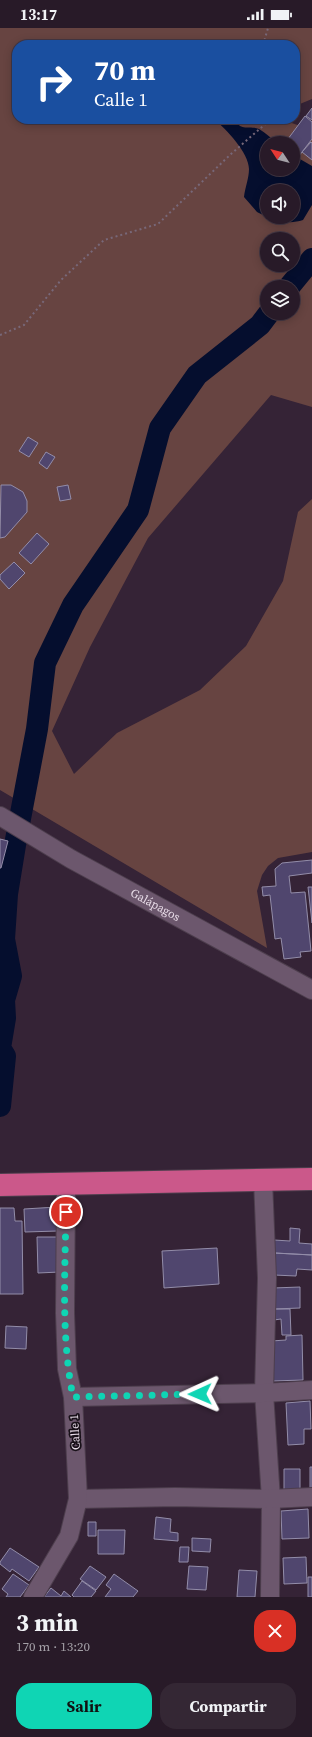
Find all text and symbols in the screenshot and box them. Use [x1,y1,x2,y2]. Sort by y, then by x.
text: 13:17 [20,4,57,25]
text: 70 m [94,51,156,89]
icon: right [28,56,80,108]
text: Calle 1 [94,87,148,112]
north arrow [260,136,300,176]
map controls [260,136,300,320]
button: sound [260,184,300,224]
button: search [260,232,300,272]
button: layers [260,280,300,320]
street label: Galápagos [128,885,183,925]
pin [49,1195,83,1229]
icon: arrive [55,1201,77,1223]
position arrow [179,1373,221,1415]
street label: Calle 1 [66,1414,84,1450]
text: 3 min [16,1606,78,1639]
button: close [254,1610,296,1652]
text: 170 m · 13:20 [16,1638,90,1655]
button: Salir [16,1683,152,1729]
button: Compartir [160,1683,296,1729]

